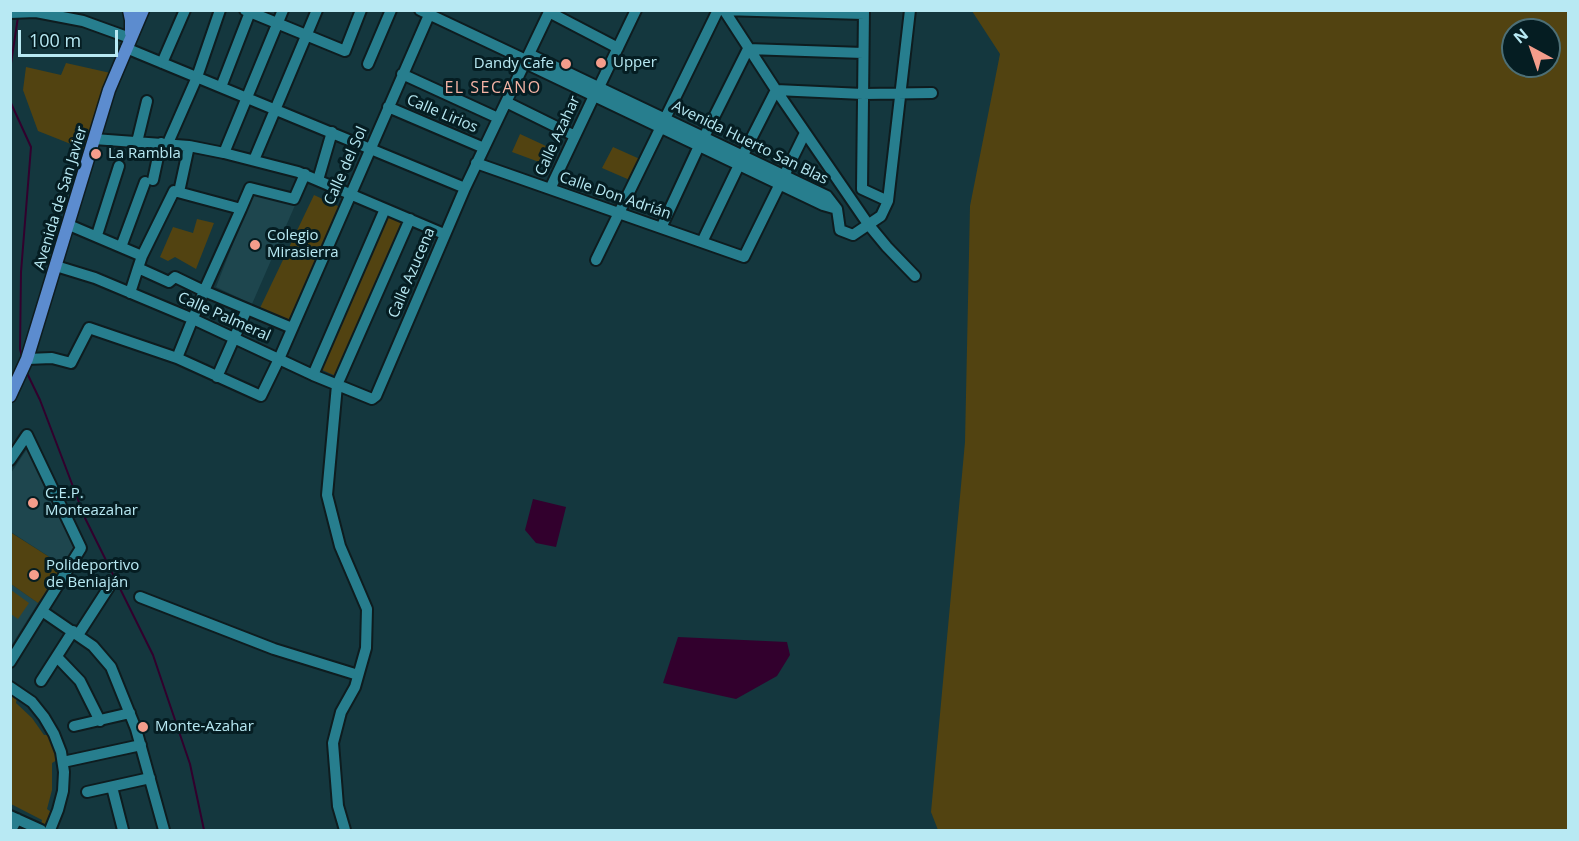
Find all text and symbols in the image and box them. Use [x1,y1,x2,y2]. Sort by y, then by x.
scale bar [21,18,122,56]
north arrow [1501,18,1561,78]
text: N [1509,23,1533,48]
text: 100 m [29,28,81,52]
place label: Upper [613,54,657,72]
place label: Dandy Cafe [474,55,554,73]
marker: Upper [594,56,608,70]
marker: Dandy Cafe [559,57,573,71]
district label: EL SECANO [444,78,542,98]
street label: Calle Lirios [404,91,480,137]
street label: Calle Azahar [532,93,584,179]
street label: Avenida Huerto San Blas [669,97,831,189]
street label: Avenida de San Javier [31,124,91,272]
street label: Calle del Sol [321,124,371,208]
place label: La Rambla [108,145,181,163]
marker: La Rambla [89,147,103,161]
street label: Calle Don Adrián [557,168,673,224]
street label: Calle Azucena [385,225,439,321]
place label: Colegio Mirasierra [267,227,339,262]
marker: Colegio Mirasierra [248,238,262,252]
street label: Calle Palmeral [175,289,273,345]
place label: C.E.P. Monteazahar [45,485,138,520]
marker: C.E.P. Monteazahar [26,496,40,510]
place label: Polideportivo de Beniaján [46,557,139,592]
marker: Polideportivo de Beniaján [27,568,41,582]
place label: Monte-Azahar [155,718,254,736]
marker: Monte-Azahar [136,720,150,734]

